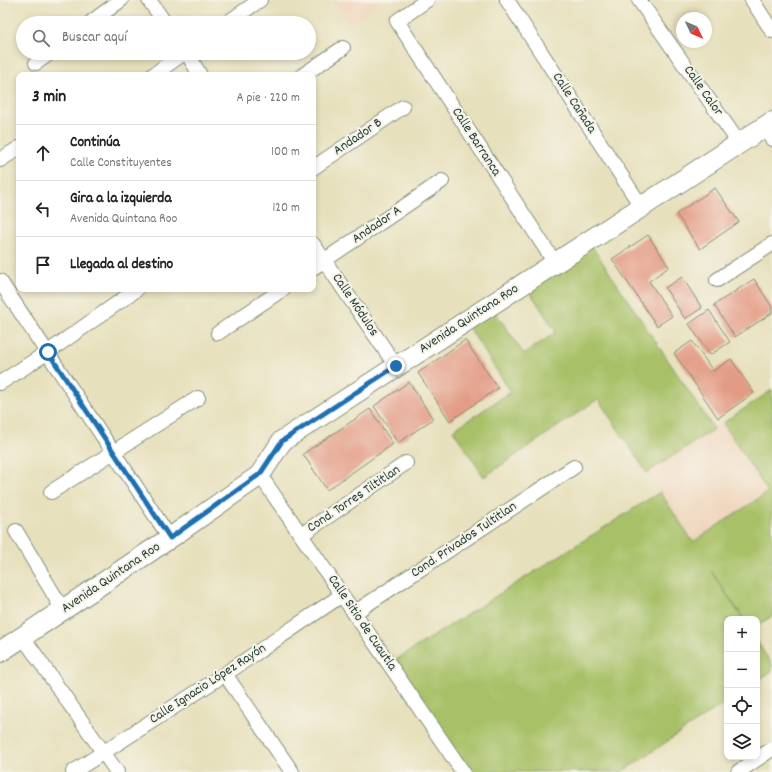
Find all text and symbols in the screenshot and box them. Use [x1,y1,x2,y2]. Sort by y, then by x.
north arrow [676,12,712,48]
search box [16,16,316,60]
icon: search [30,27,52,49]
text: Buscar aquí [62,27,127,49]
street label: Calle Calor [678,62,728,121]
street label: Calle Cañada [547,69,601,138]
text: 3 min [32,86,66,110]
text: A pie · 220 m [237,89,300,108]
street label: Calle Barranca [446,104,506,181]
street label: Andador B [330,113,387,161]
text: Continúa [70,132,120,154]
icon: ahead [32,142,54,164]
text: 100 m [271,143,300,162]
text: Calle Constituyentes [70,154,172,173]
text: Gira a la izquierda [70,188,171,210]
icon: left [32,198,54,220]
text: 120 m [272,199,300,218]
street label: Andador A [348,201,406,249]
text: Avenida Quintana Roo [70,210,177,229]
icon: arrive [32,254,54,276]
text: Llegada al destino [70,254,173,276]
street label: Calle Módulos [327,270,383,341]
street label: Avenida Quintana Roo [415,279,523,359]
route start [39,343,57,361]
route end [387,357,405,375]
street label: Cond. Torres Tiltitlan [303,460,405,538]
street label: Cond. Privados Tultitlan [407,497,521,583]
street label: Avenida Quintana Roo [58,537,164,619]
street label: Calle Sitio de Cuautla [322,571,402,675]
map controls [724,616,760,760]
button: + [724,616,760,652]
street label: Calle Ignacio López Rayón [146,639,270,729]
button: − [724,652,760,688]
button: locate [724,688,760,724]
button: layers [724,724,760,760]

